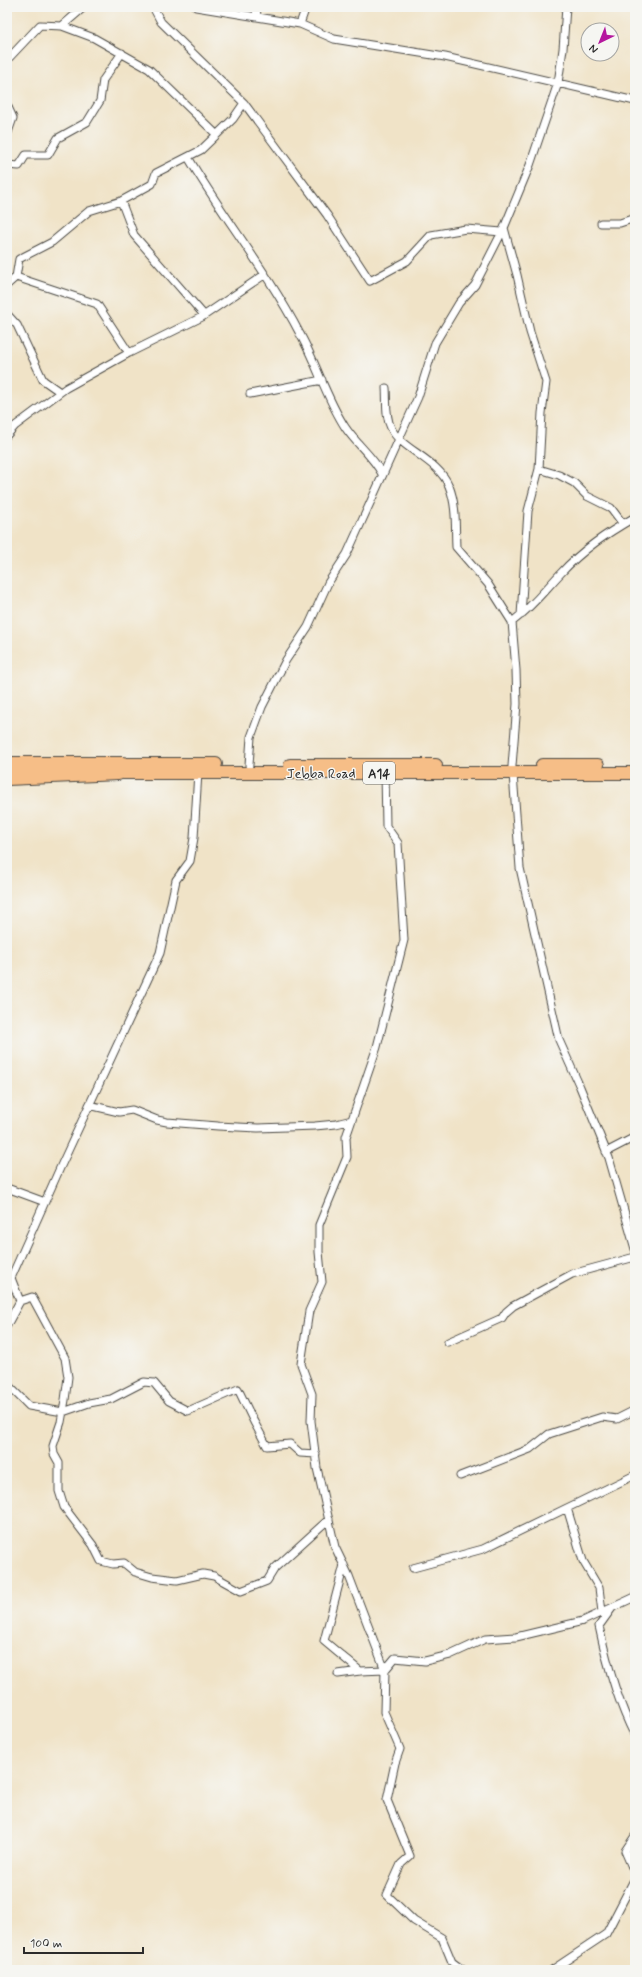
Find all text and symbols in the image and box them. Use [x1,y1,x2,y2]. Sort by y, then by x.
north arrow [580,22,620,62]
text: N [586,41,601,56]
road number: A14 [363,762,395,784]
street label: Jebba Road [286,765,356,783]
scale bar [24,1929,143,1955]
text: 100 m [30,1936,62,1952]

